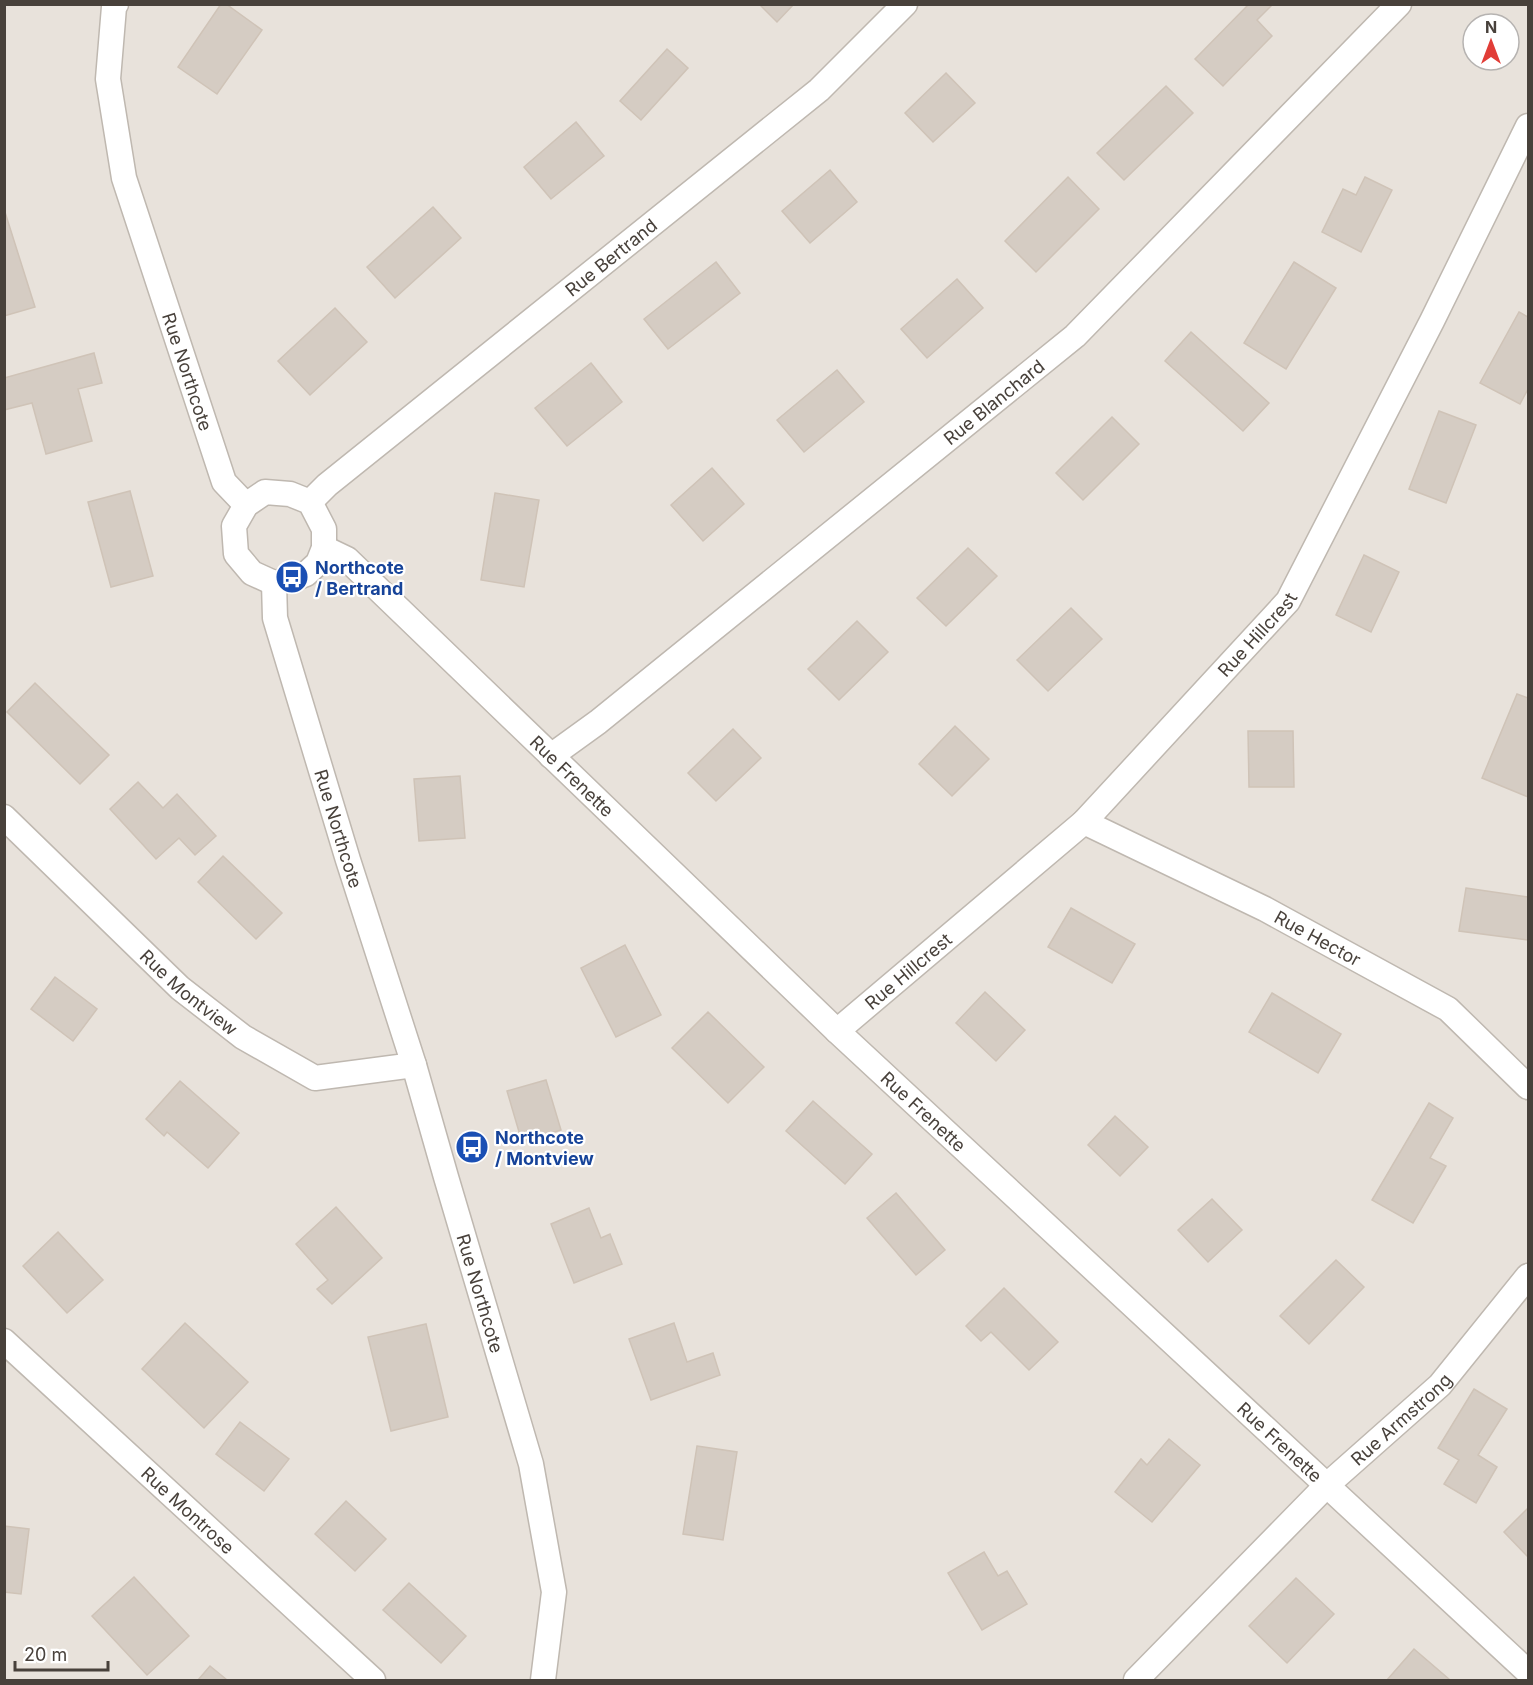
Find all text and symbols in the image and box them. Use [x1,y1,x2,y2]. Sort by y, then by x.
north arrow [1461,12,1521,72]
text: N [1485,17,1497,37]
street label: Rue Bertrand [561,214,661,300]
street label: Rue Northcote [158,310,217,433]
street label: Rue Blanchard [939,355,1048,449]
place label: Northcote / Bertrand [315,557,404,599]
bus stop icon: Northcote / Bertrand [274,559,310,595]
street label: Rue Hillcrest [1213,589,1301,681]
street label: Rue Frenette [526,731,618,821]
street label: Rue Northcote [311,767,367,891]
street label: Rue Hector [1271,906,1365,970]
street label: Rue Hillcrest [860,928,956,1013]
street label: Rue Montview [136,945,242,1040]
street label: Rue Frenette [877,1067,970,1156]
place label: Northcote / Montview [495,1127,594,1169]
bus stop icon: Northcote / Montview [454,1129,490,1165]
street label: Rue Northcote [453,1231,508,1355]
street label: Rue Armstrong [1346,1369,1456,1469]
street label: Rue Frenette [1233,1398,1327,1486]
street label: Rue Montrose [137,1462,239,1558]
scale bar [15,1634,108,1672]
text: 20 m [24,1644,67,1665]

